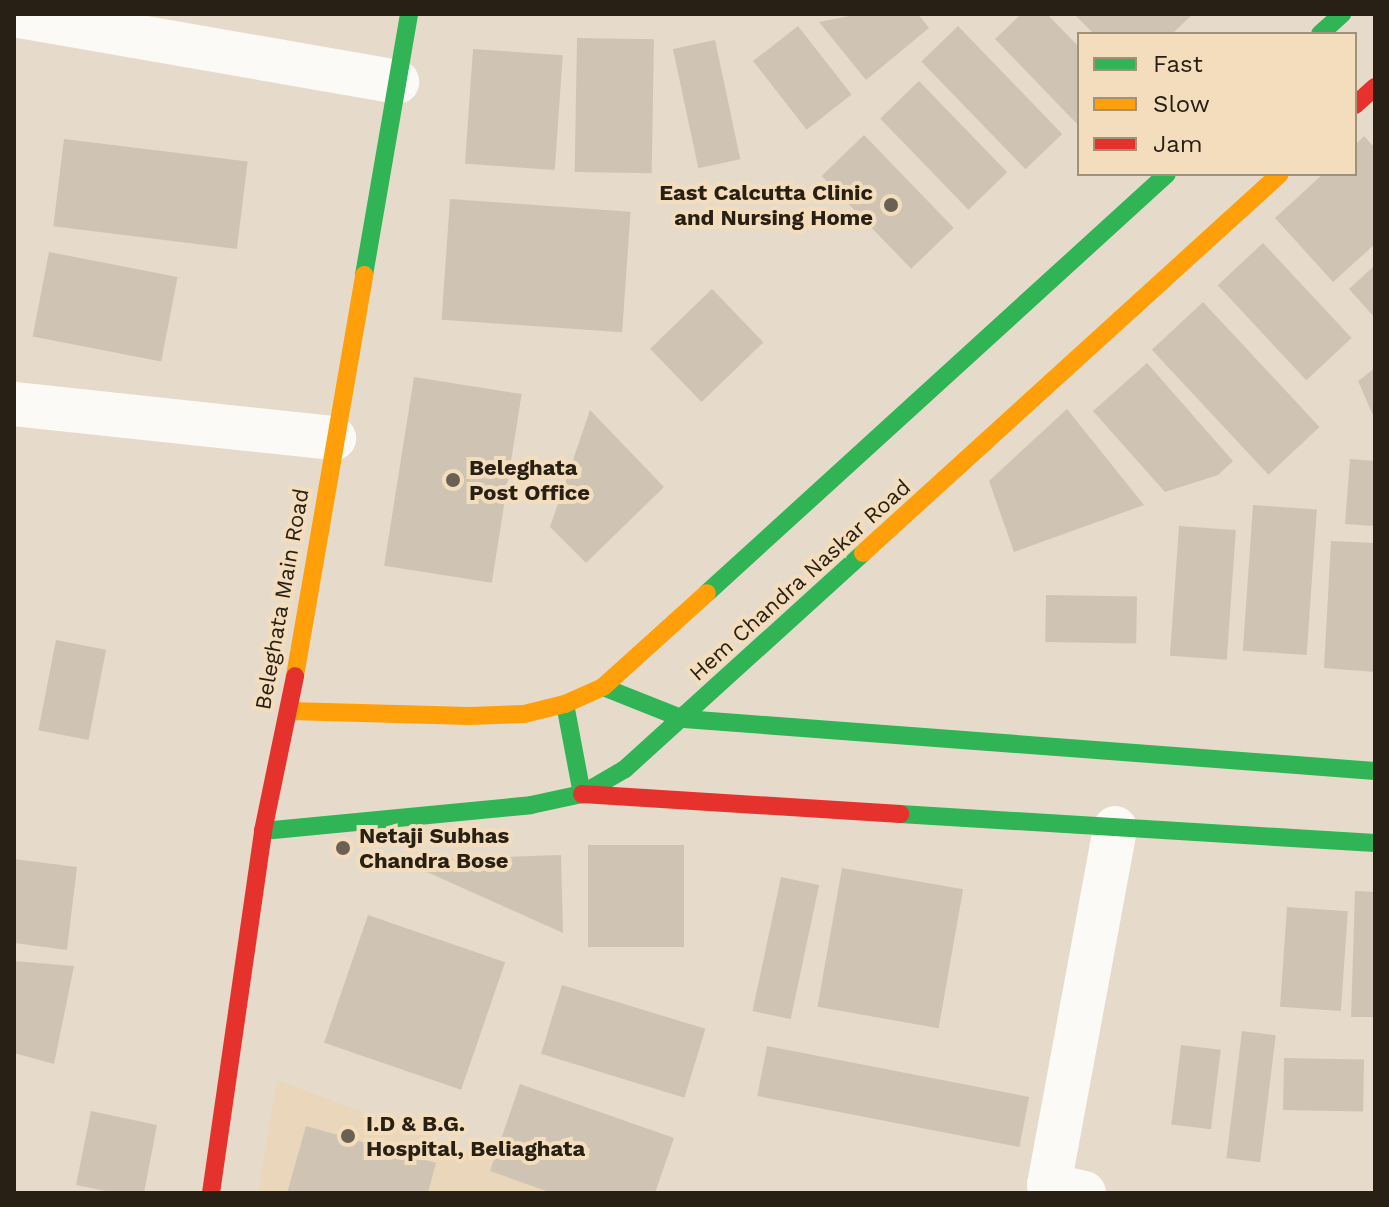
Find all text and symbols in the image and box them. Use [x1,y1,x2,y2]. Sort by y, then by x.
legend [1077,32,1357,176]
text: Fast [1153,50,1203,78]
text: Slow [1153,90,1210,118]
text: Jam [1153,130,1203,158]
place label: East Calcutta Clinic and Nursing Home [659,179,873,230]
marker: East Calcutta Clinic and Nursing Home [880,194,902,216]
place label: Beleghata Post Office [469,454,590,506]
marker: Beleghata Post Office [444,471,462,489]
street label: Hem Chandra Naskar Road [684,473,916,687]
street label: Beleghata Main Road [249,486,315,712]
place label: Netaji Subhas Chandra Bose [359,822,509,874]
marker: Netaji Subhas Chandra Bose [334,839,352,857]
place label: I.D & B.G. Hospital, Beliaghata [366,1110,585,1162]
marker: I.D & B.G. Hospital, Beliaghata [337,1125,359,1147]

